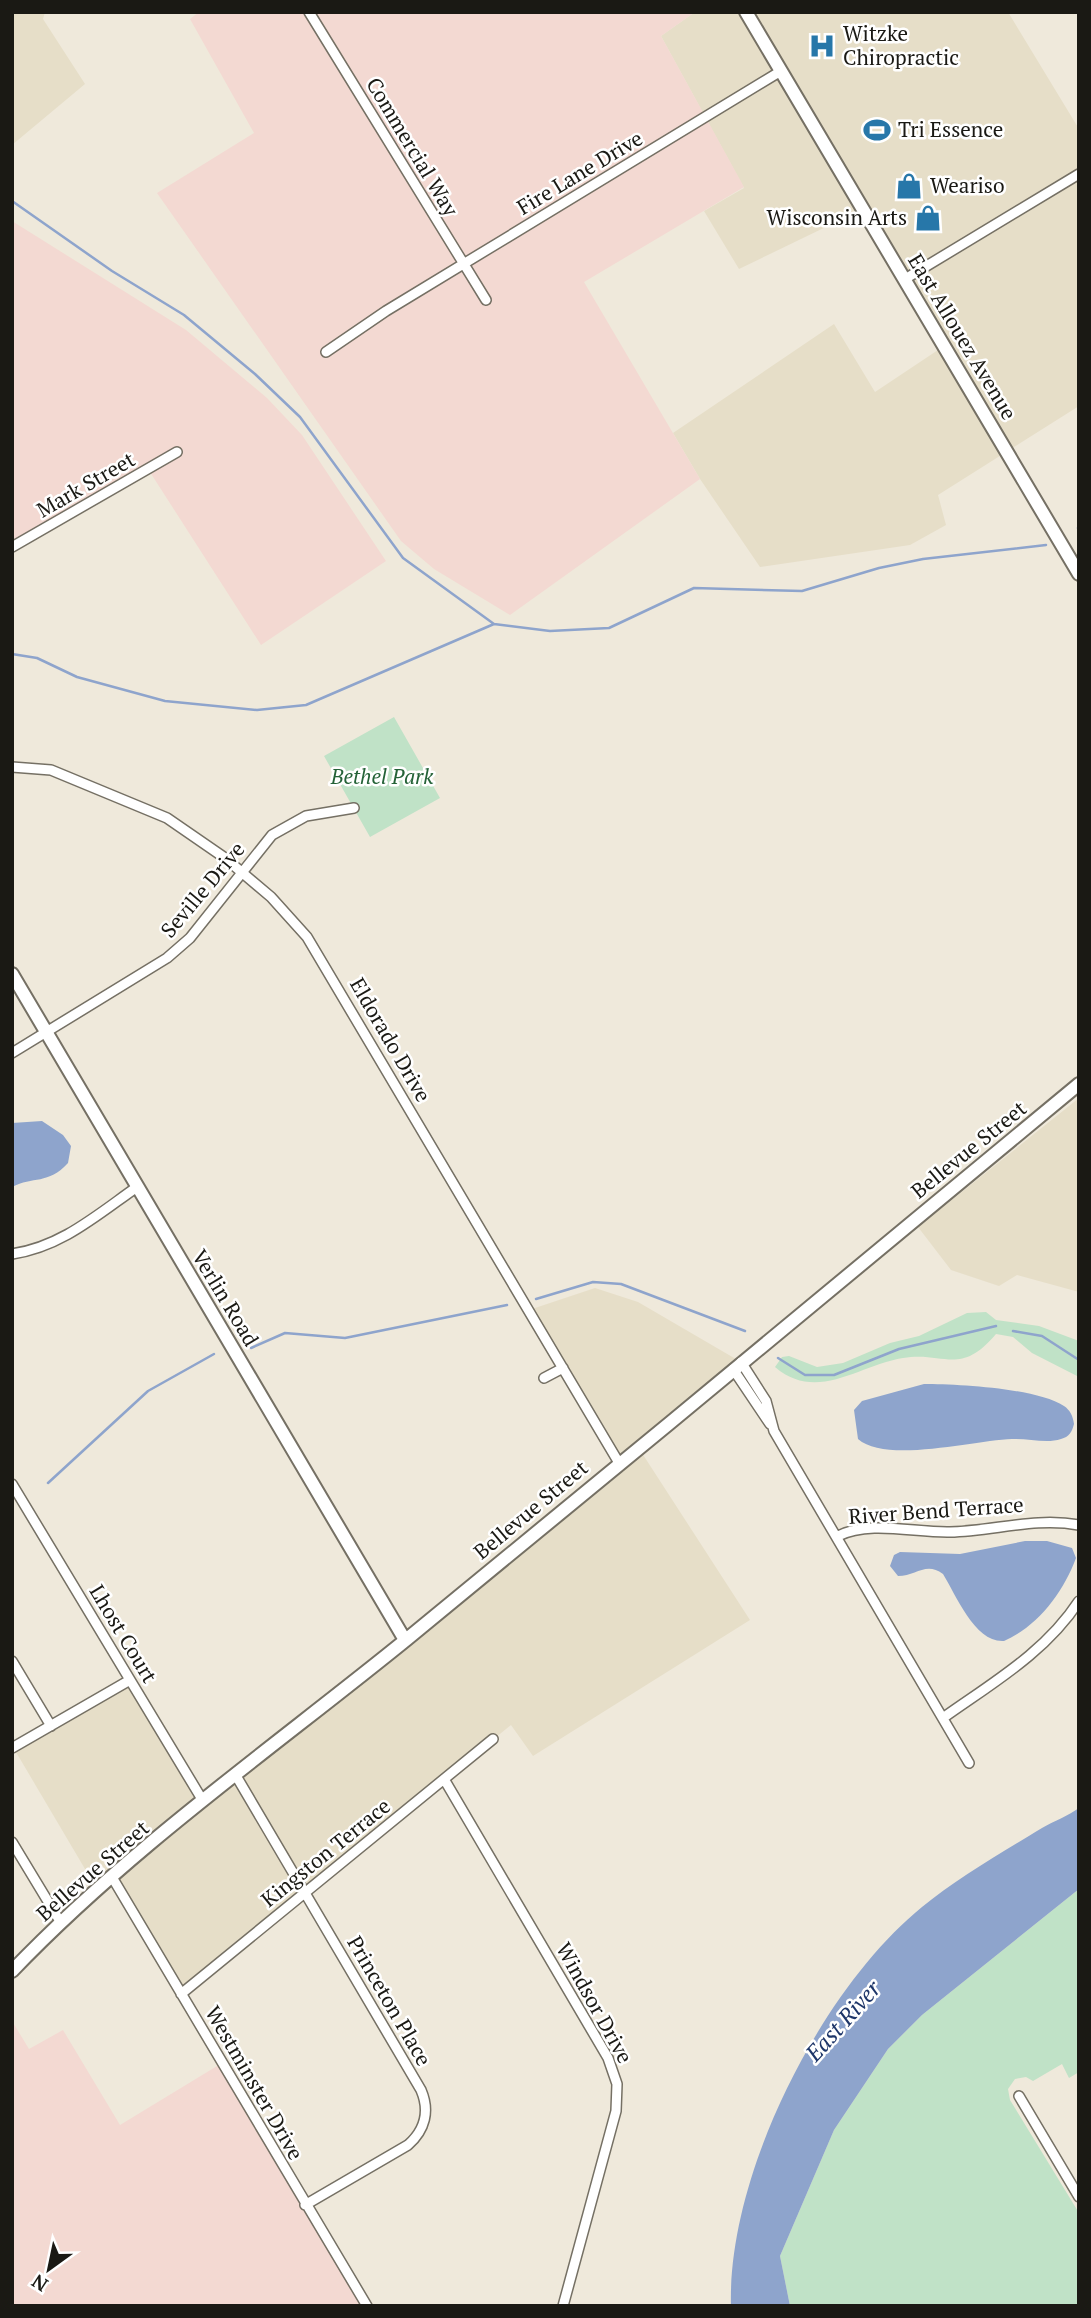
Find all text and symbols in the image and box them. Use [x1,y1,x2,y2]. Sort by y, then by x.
place label: Witzke Chiropractic [843,19,959,71]
hospital icon: Witzke Chiropractic [807,31,837,61]
street label: Commercial Way [360,72,466,221]
sports icon: Tri Essence [862,115,892,145]
place label: Tri Essence [898,115,1003,143]
street label: Fire Lane Drive [511,124,647,221]
shop icon: Weariso [894,171,924,201]
place label: Weariso [930,171,1005,199]
place label: Wisconsin Arts [767,203,907,231]
shop icon: Wisconsin Arts [913,203,943,233]
street label: East Allouez Avenue [902,248,1024,425]
street label: Mark Street [31,445,140,523]
park label: Bethel Park [330,762,434,790]
street label: Seville Drive [154,836,251,943]
street label: Eldorado Drive [344,972,438,1107]
street label: Bellevue Street [905,1094,1032,1204]
street label: Verlin Road [186,1244,266,1351]
street label: Bellevue Street [467,1453,593,1565]
street label: River Bend Terrace [847,1490,1024,1530]
street label: Lhost Court [84,1579,164,1688]
street label: Kingston Terrace [255,1791,396,1913]
street label: Bellevue Street [30,1813,155,1927]
street label: Princeton Place [341,1930,438,2071]
street label: Windsor Drive [550,1937,640,2068]
water label: East River [797,1973,888,2068]
street label: Westminster Drive [199,2000,310,2165]
north arrow [14,2234,84,2304]
text: N [26,2269,52,2298]

